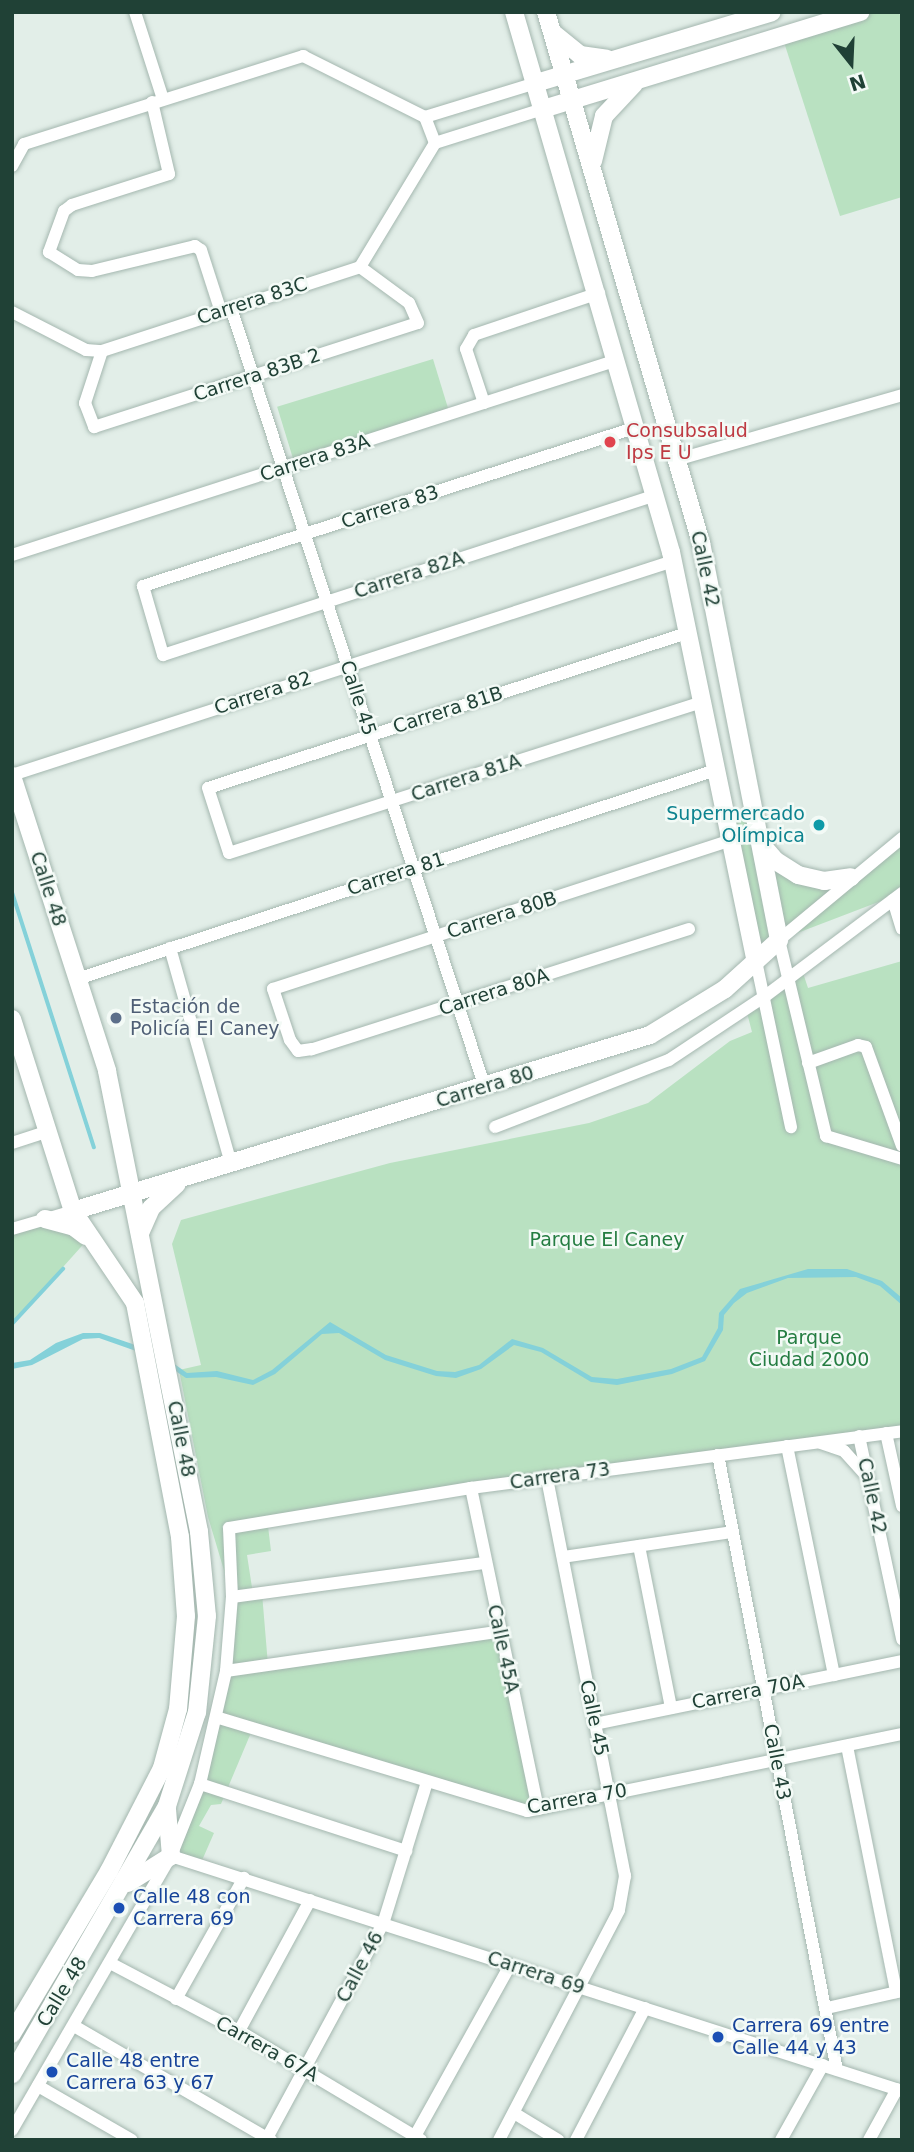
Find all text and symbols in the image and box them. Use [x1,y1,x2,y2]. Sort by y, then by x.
north arrow [816,28,886,98]
text: N [847,70,868,96]
street label: Carrera 83C [194,272,310,330]
street label: Carrera 83B 2 [191,344,323,406]
place label: Consubsalud Ips E U [626,420,748,464]
street label: Carrera 83A [257,430,373,486]
marker: Consubsalud Ips E U [600,432,620,452]
street label: Carrera 83 [338,481,442,533]
street label: Calle 42 [686,529,724,609]
street label: Carrera 82A [351,547,467,603]
street label: Calle 45 [335,658,381,738]
street label: Carrera 82 [211,667,315,719]
street label: Carrera 81B [390,682,506,738]
street label: Carrera 81A [408,750,524,806]
place label: Supermercado Olímpica [666,803,805,847]
marker: Supermercado Olímpica [811,817,827,833]
street label: Carrera 81 [344,848,448,900]
street label: Calle 48 [25,849,71,929]
street label: Carrera 80B [444,887,560,943]
street label: Carrera 80A [436,964,552,1020]
place label: Estación de Policía El Caney [130,996,280,1040]
marker: Estación de Policía El Caney [108,1010,124,1026]
street label: Carrera 80 [433,1061,537,1113]
park label: Parque El Caney [530,1229,684,1251]
park label: Parque Ciudad 2000 [749,1327,869,1371]
street label: Calle 48 [162,1399,200,1479]
street label: Calle 42 [853,1456,891,1536]
street label: Carrera 73 [508,1458,612,1494]
street label: Calle 45A [482,1602,524,1696]
street label: Carrera 70A [690,1670,806,1714]
street label: Calle 45 [575,1678,613,1758]
street label: Calle 43 [758,1722,796,1802]
street label: Carrera 70 [525,1779,629,1819]
place label: Calle 48 con Carrera 69 [133,1886,251,1930]
marker: Calle 48 con Carrera 69 [111,1900,127,1916]
street label: Calle 46 [332,1927,388,2007]
street label: Carrera 69 [484,1947,588,1999]
street label: Calle 48 [32,1953,92,2031]
street label: Carrera 67A [212,2011,322,2087]
place label: Carrera 69 entre Calle 44 y 43 [732,2015,889,2059]
marker: Carrera 69 entre Calle 44 y 43 [710,2029,726,2045]
place label: Calle 48 entre Carrera 63 y 67 [66,2050,215,2094]
marker: Calle 48 entre Carrera 63 y 67 [44,2064,60,2080]

